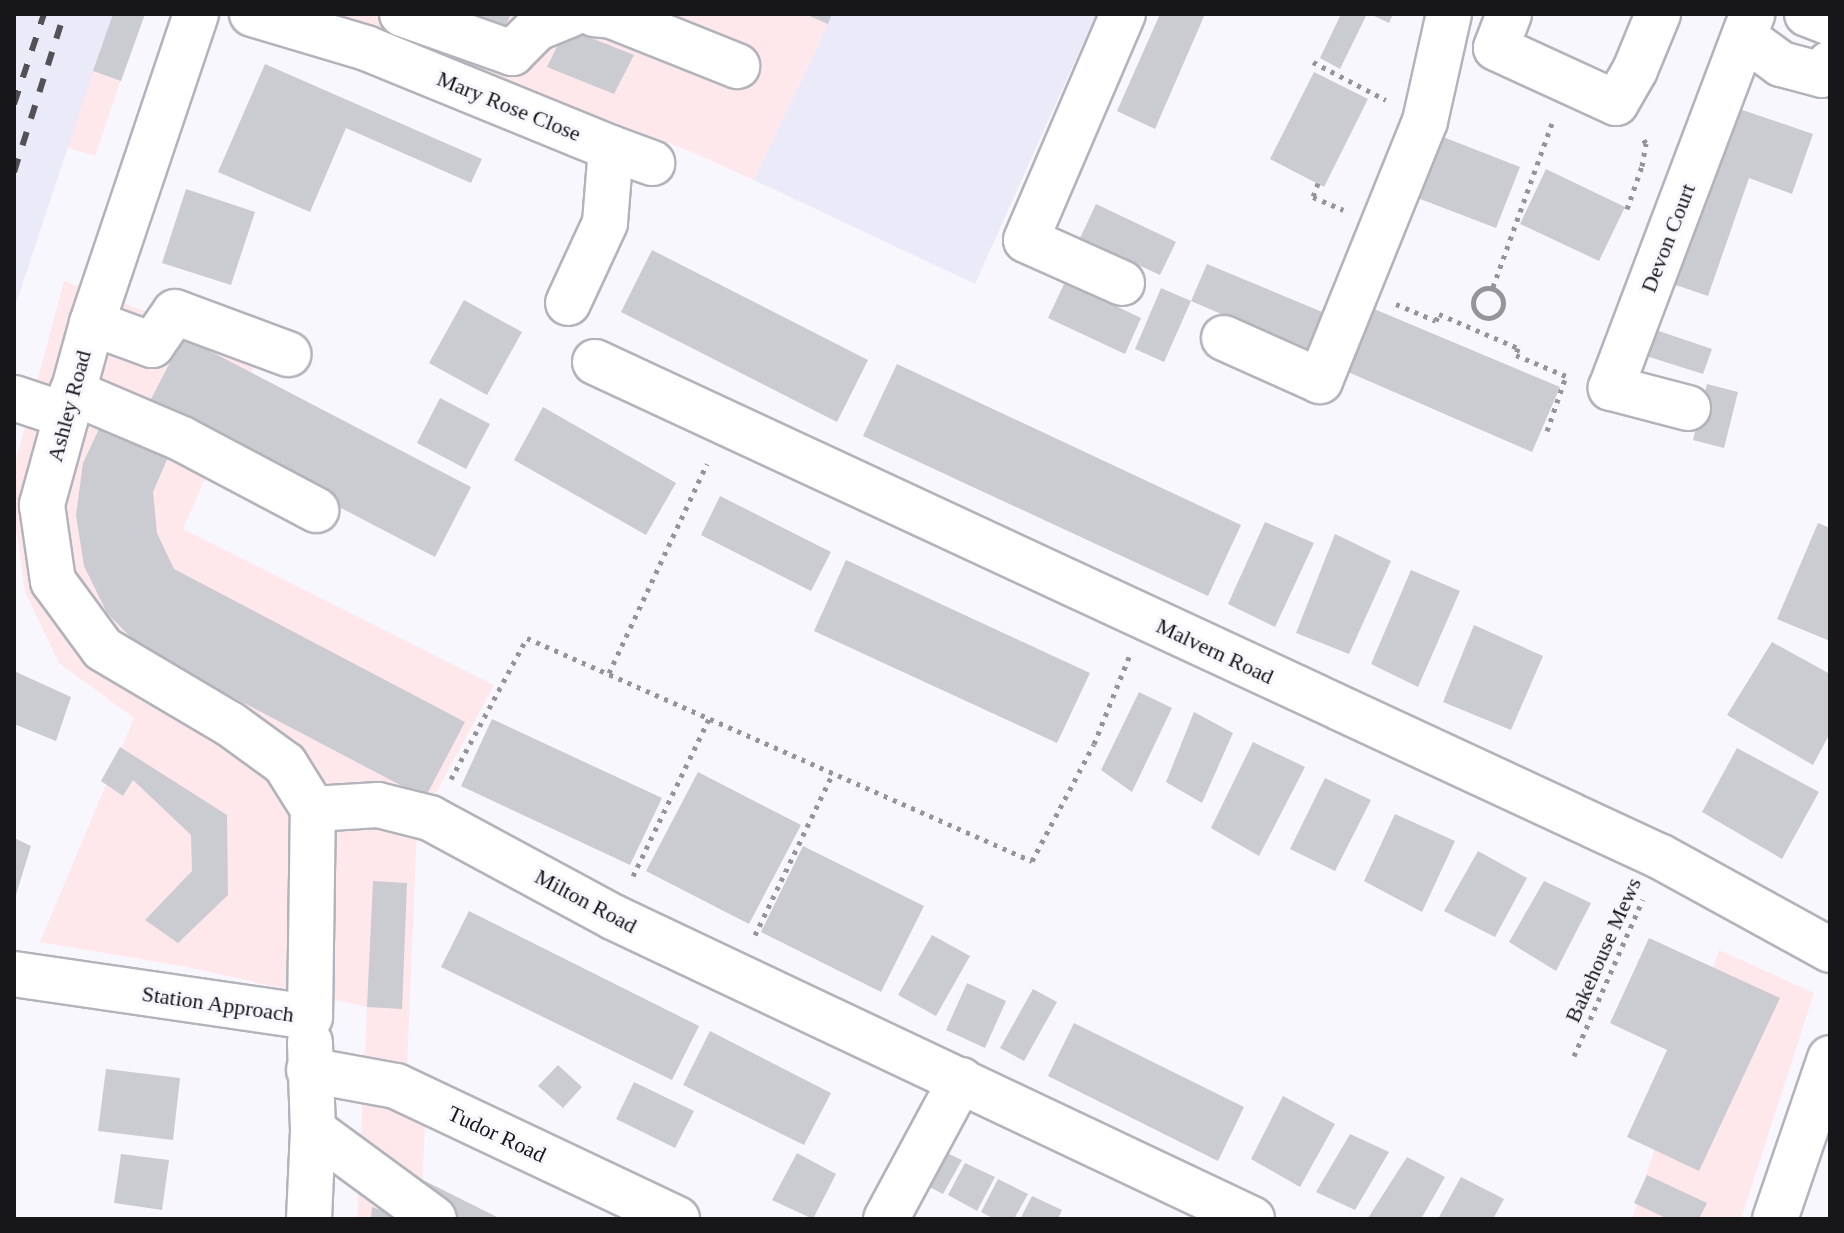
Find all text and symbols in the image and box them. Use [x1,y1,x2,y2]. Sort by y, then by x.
street label: Mary Rose Close [433,65,585,147]
street label: Devon Court [1635,180,1701,296]
street label: Ashley Road [41,347,97,465]
street label: Malvern Road [1152,612,1278,690]
street label: Milton Road [530,863,642,939]
street label: Bakehouse Mews [1559,873,1647,1027]
street label: Station Approach [140,980,296,1028]
street label: Tudor Road [444,1100,550,1168]

